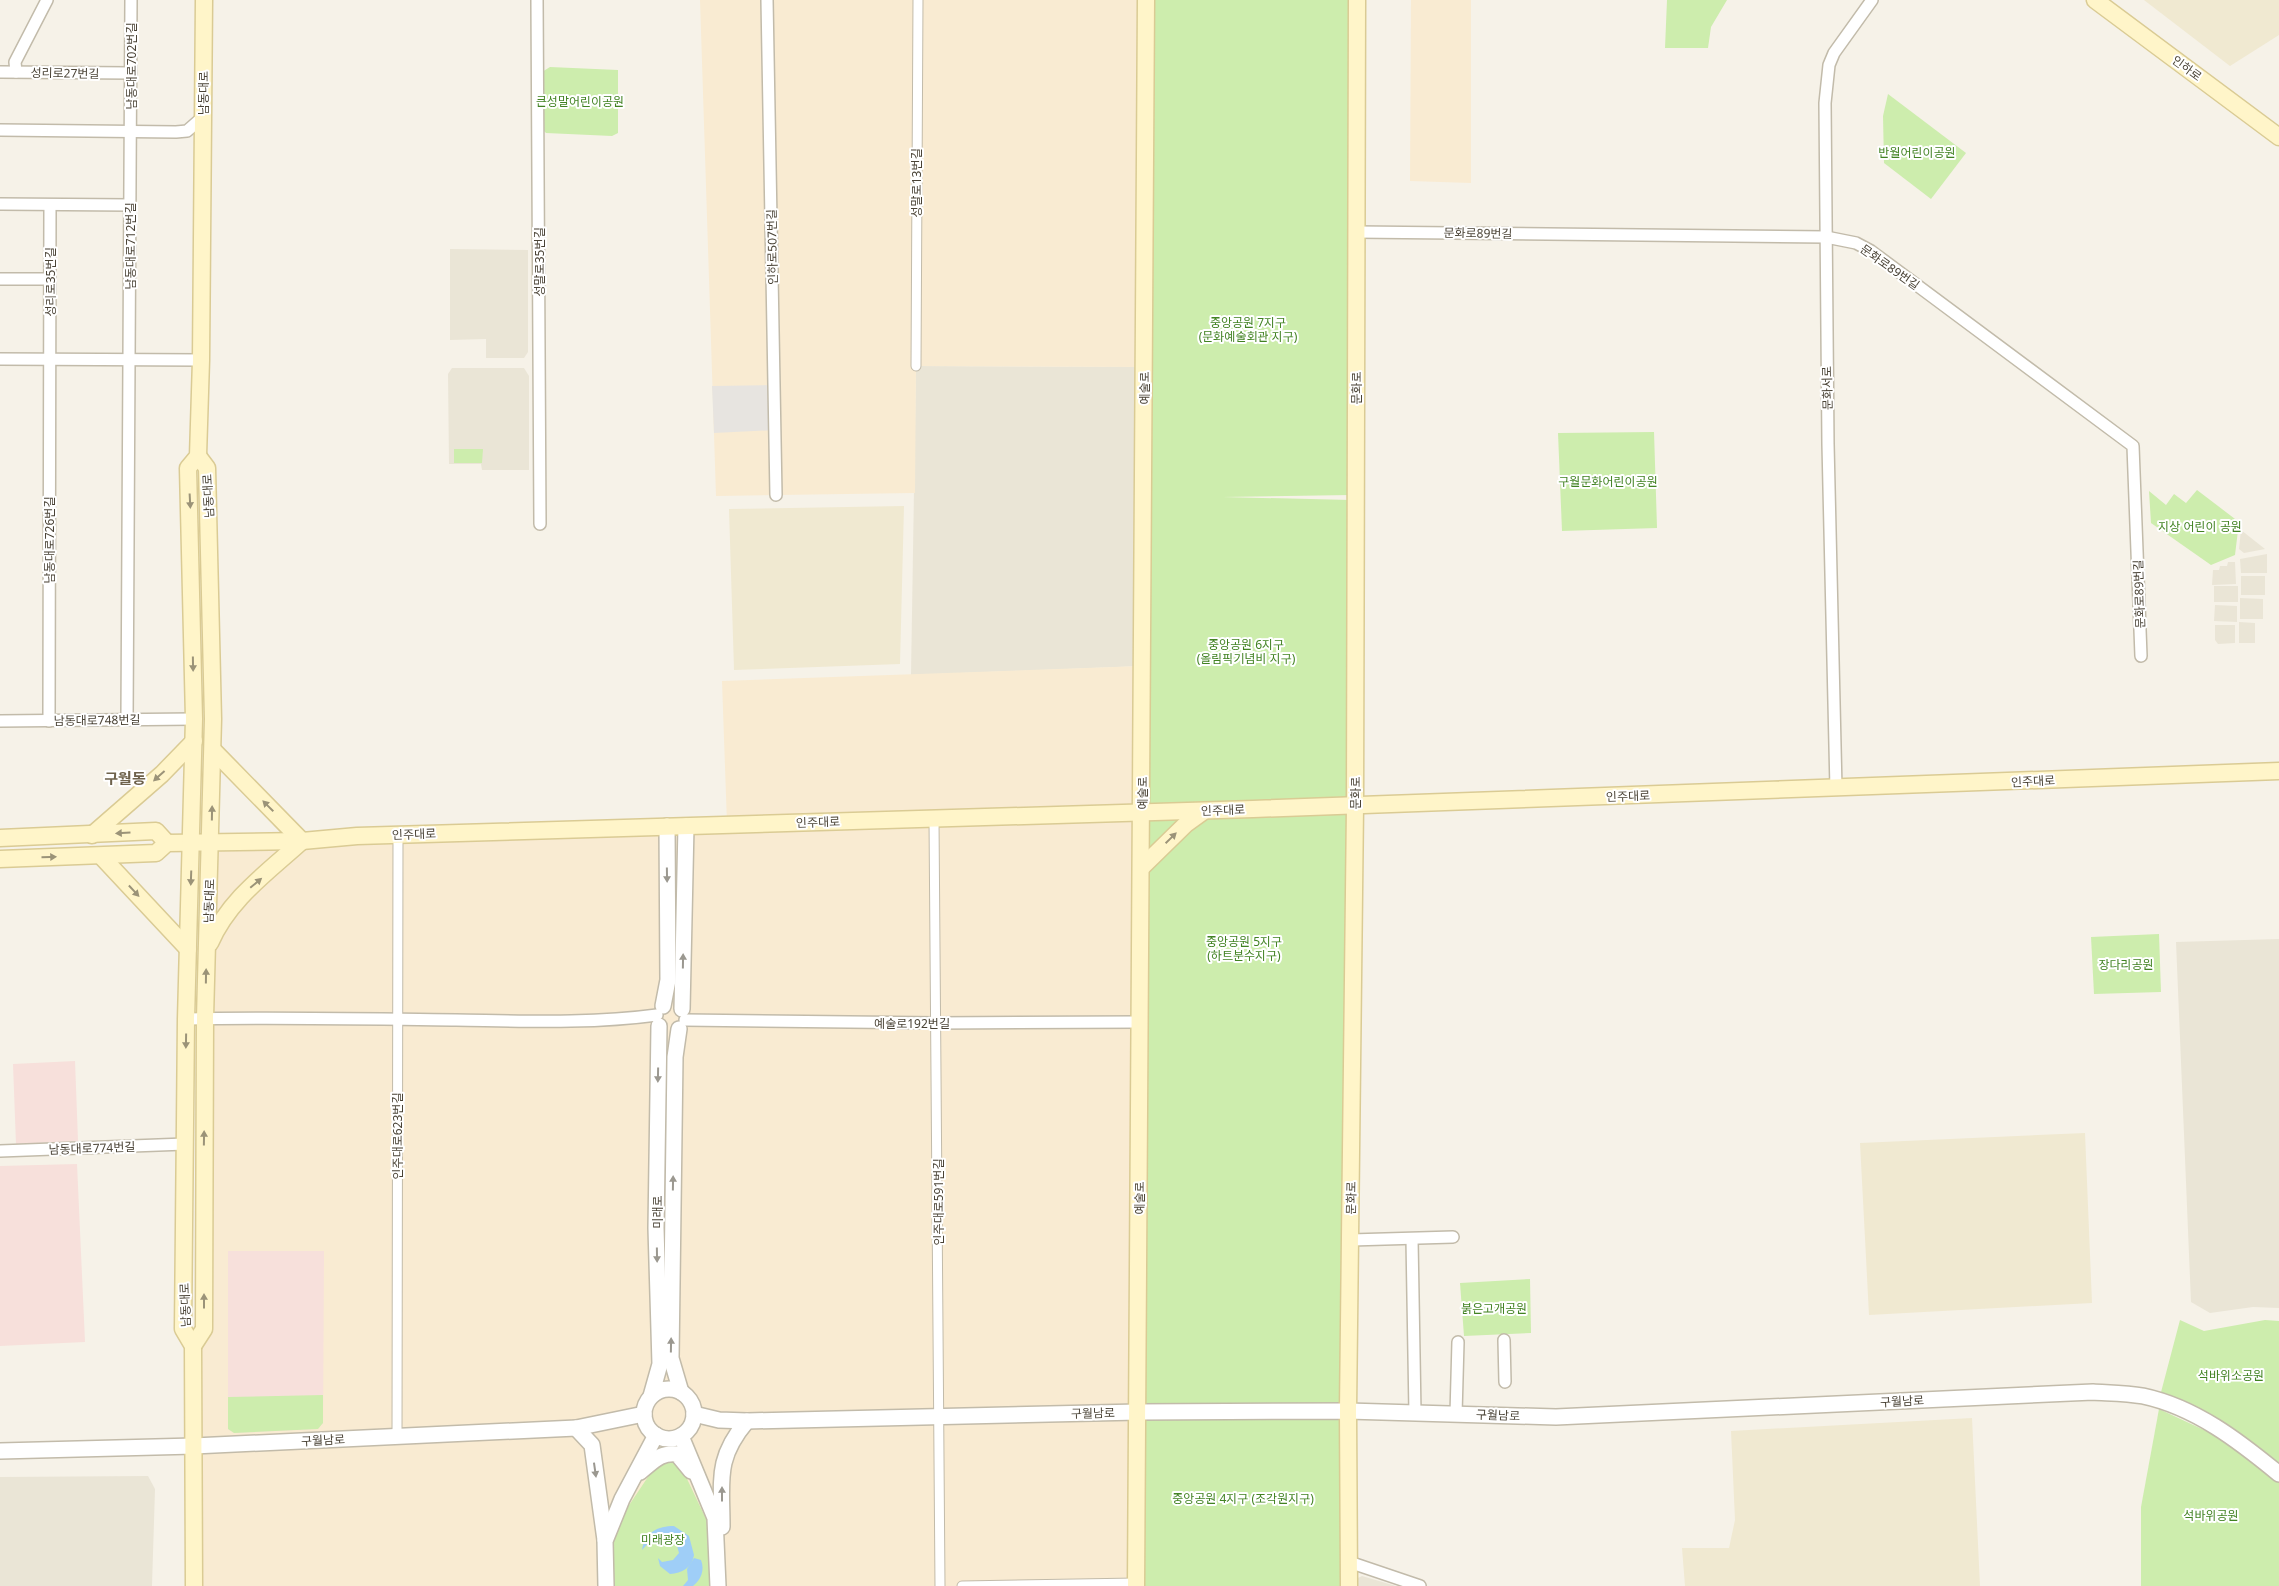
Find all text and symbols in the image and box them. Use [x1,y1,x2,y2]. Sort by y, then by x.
street label: 남동대로702번길 [123,23,140,109]
street label: 인하로 [2169,51,2205,85]
street label: 성리로27번길 [30,64,100,82]
street label: 남동대로 [195,71,212,115]
park label: 큰성말어린이공원 [536,93,624,110]
park label: 반월어린이공원 [1878,144,1956,161]
street label: 성말로13번길 [908,149,925,217]
street label: 남동대로712번길 [122,203,139,289]
street label: 인하로507번길 [763,209,781,285]
street label: 문화로89번길 [1443,224,1513,242]
street label: 성말로35번길 [531,228,548,296]
street label: 문화로89번길 [1857,240,1923,294]
street label: 성리로35번길 [42,248,59,316]
park label: 중앙공원 7지구 (문화예술회관 지구) [1199,314,1298,345]
street label: 문화서로 [1818,366,1836,410]
street label: 예술로 [1136,371,1153,405]
street label: 문화로 [1348,371,1365,405]
street label: 남동대로 [198,473,218,519]
park label: 구월문화어린이공원 [1558,473,1658,490]
one-way arrow [186,493,194,509]
street label: 남동대로726번길 [41,497,58,583]
park label: 지상 어린이 공원 [2158,518,2242,535]
street label: 문화로89번길 [2129,559,2149,629]
park label: 중앙공원 6지구 (올림픽기념비 지구) [1197,636,1296,667]
one-way arrow [189,656,197,672]
street label: 남동대로748번길 [53,711,141,729]
district label: 구월동 [104,768,146,788]
one-way arrow [154,770,166,782]
street label: 인주대로 [2010,771,2056,791]
street label: 예술로 [1134,776,1151,810]
street label: 문화로 [1347,776,1364,810]
street label: 인주대로 [1606,787,1650,805]
one-way arrow [262,800,274,812]
street label: 인주대로 [1201,801,1245,819]
one-way arrow [208,805,216,821]
street label: 인주대로 [796,813,840,831]
street label: 인주대로 [392,825,436,843]
one-way arrow [115,830,131,838]
one-way arrow [1165,832,1177,844]
one-way arrow [41,853,57,861]
one-way arrow [664,867,672,883]
one-way arrow [187,871,195,887]
one-way arrow [249,877,261,889]
street label: 남동대로 [200,879,218,923]
one-way arrow [128,885,140,897]
park label: 중앙공원 5지구 (하트분수지구) [1206,933,1282,964]
one-way arrow [679,952,687,968]
park label: 장다리공원 [2098,956,2154,973]
one-way arrow [203,967,211,983]
street label: 예술로192번길 [874,1015,950,1032]
one-way arrow [182,1033,190,1049]
one-way arrow [654,1067,662,1083]
street label: 인주대로623번길 [389,1093,406,1179]
one-way arrow [200,1130,208,1146]
street label: 남동대로774번길 [48,1138,136,1158]
street label: 인주대로591번길 [930,1159,947,1245]
one-way arrow [669,1174,677,1190]
street label: 예술로 [1131,1181,1148,1215]
street label: 문화로 [1342,1181,1360,1215]
street label: 미래로 [649,1195,666,1229]
one-way arrow [653,1247,661,1263]
street label: 남동대로 [176,1283,194,1327]
one-way arrow [200,1292,208,1308]
park label: 붉은고개공원 [1461,1300,1527,1317]
one-way arrow [667,1337,675,1353]
park label: 석바위소공원 [2198,1367,2264,1384]
street label: 구월남로 [1879,1391,1925,1411]
street label: 구월남로 [1071,1404,1115,1422]
street label: 구월남로 [1476,1406,1520,1424]
street label: 구월남로 [300,1430,346,1450]
one-way arrow [591,1463,599,1479]
one-way arrow [718,1486,726,1502]
park label: 중앙공원 4지구 (조각원지구) [1172,1490,1314,1507]
park label: 석바위공원 [2183,1507,2239,1524]
park label: 미래광장 [641,1531,685,1548]

